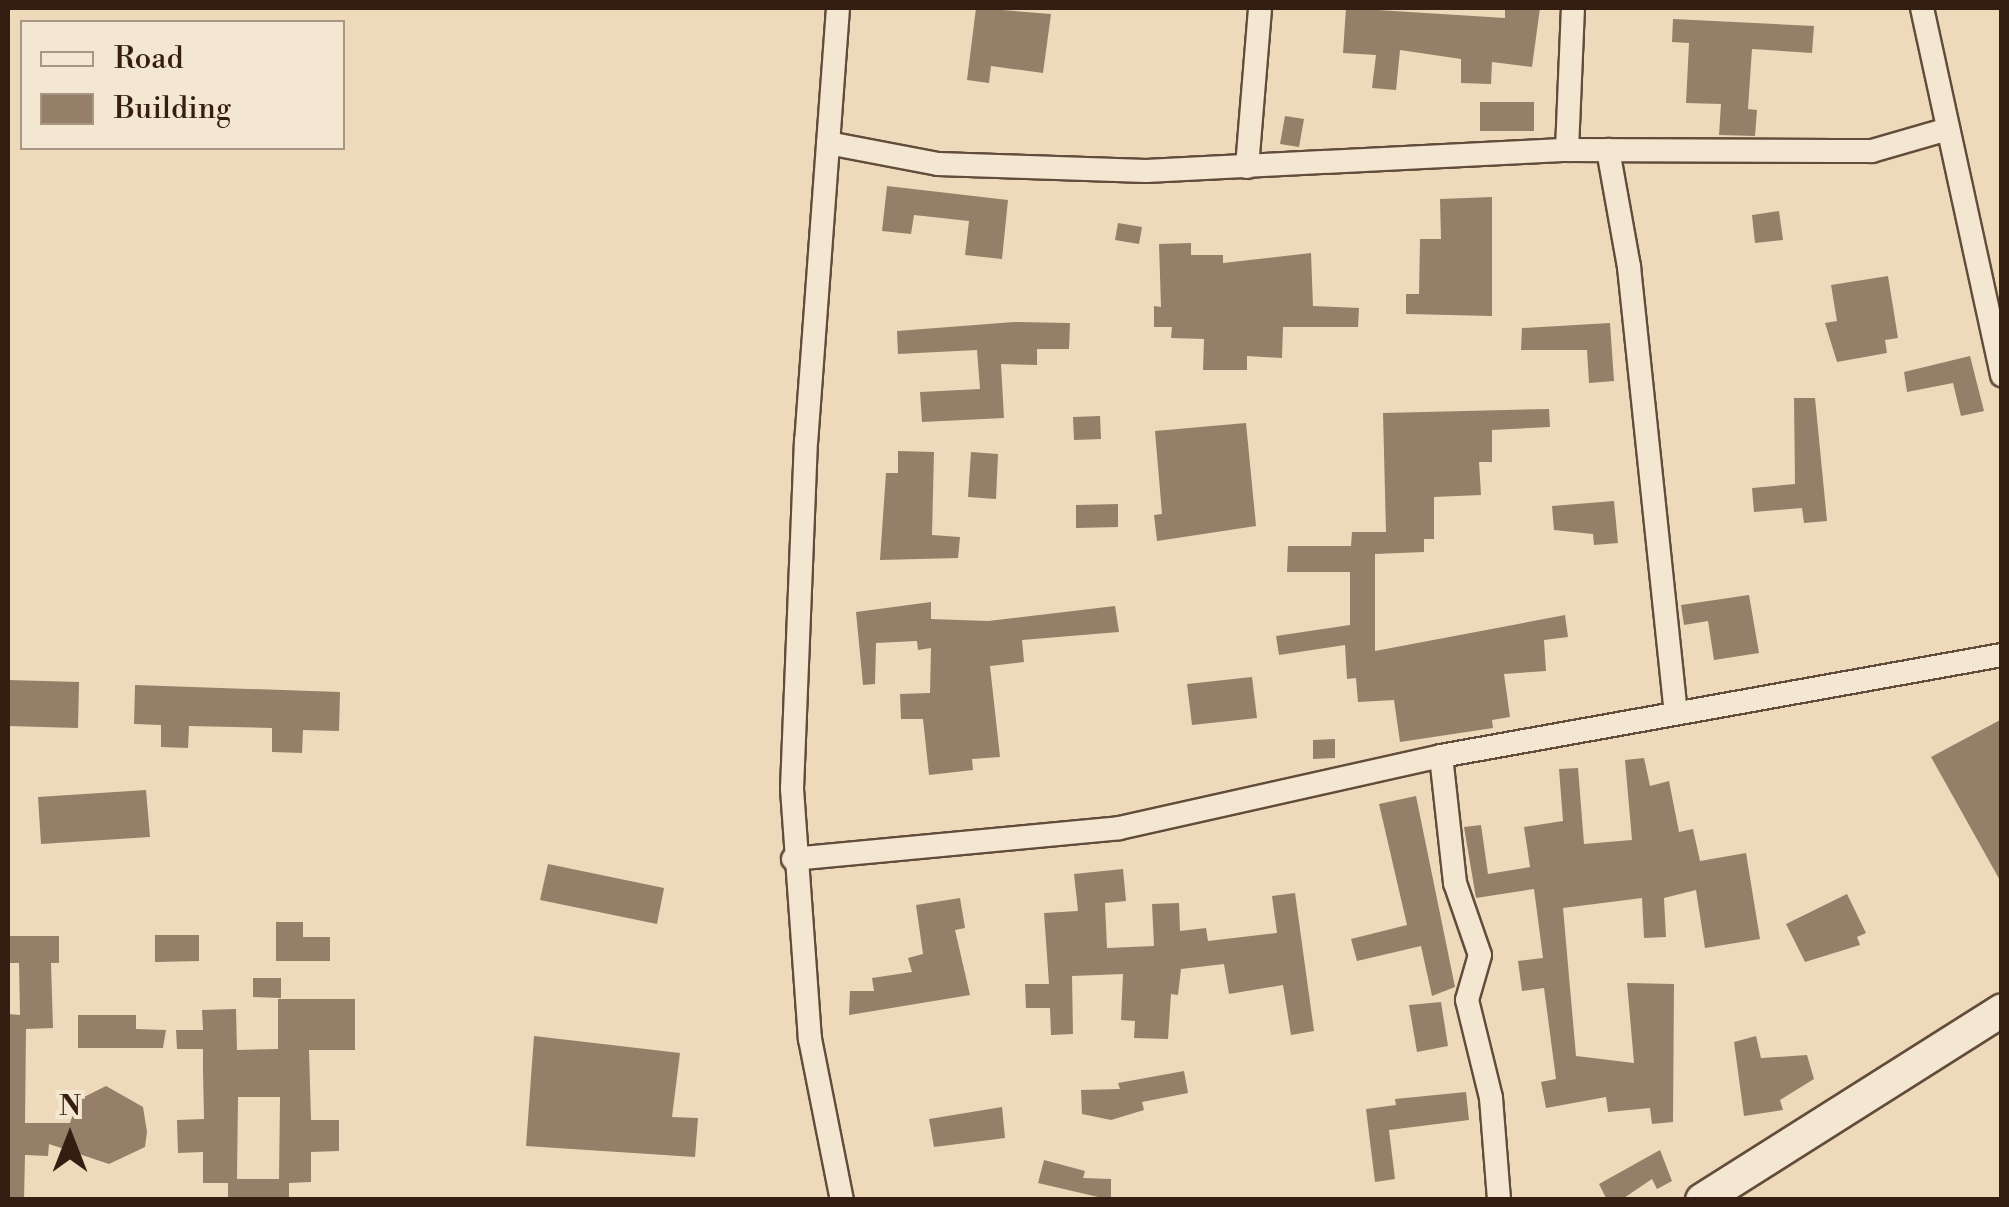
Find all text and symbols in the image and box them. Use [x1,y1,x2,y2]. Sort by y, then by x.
legend [20,20,345,150]
text: Road [114,40,184,78]
text: Building [114,90,231,128]
north arrow [20,1087,120,1187]
text: N [59,1089,81,1124]

